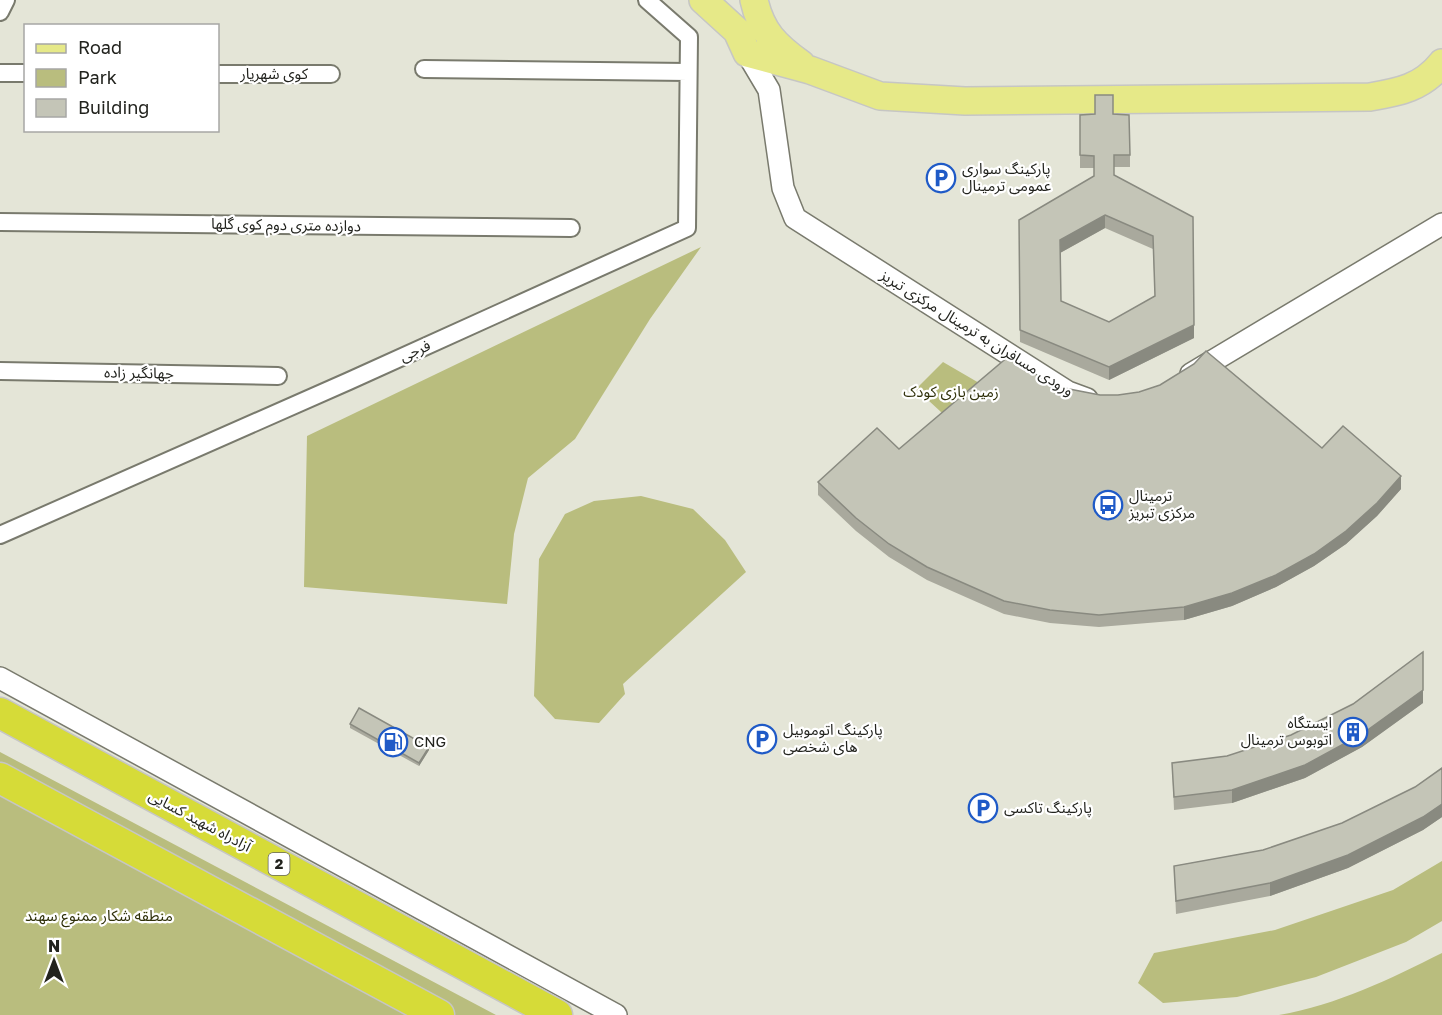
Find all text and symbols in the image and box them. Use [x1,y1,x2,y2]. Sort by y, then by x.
legend [24,24,219,132]
text: Road [78,36,122,58]
street label: کوی شهریار [239,64,309,83]
text: Park [78,66,117,88]
text: Building [78,96,149,118]
place label: پارکینگ سواری عمومی ترمینال [962,159,1052,195]
parking icon: پارکینگ سواری عمومی ترمینال [925,162,957,194]
street label: دوازده متری دوم کوی گلها [211,214,361,237]
street label: ورودی مسافران به ترمینال مرکزی تبریز [876,265,1077,400]
street label: فرجی [396,335,434,366]
street label: جهانگیر زاده [104,362,174,383]
park label: زمین بازی کودک [903,382,999,401]
place label: ترمینال مرکزی تبریز [1128,486,1195,522]
bus stop icon: ترمینال مرکزی تبریز [1092,489,1124,521]
place label: ایستگاه اتوبوس ترمینال [1241,713,1332,749]
building icon: ایستگاه اتوبوس ترمینال [1337,716,1369,748]
place label: پارکینگ اتوموبیل های شخصی [783,720,883,756]
parking icon: پارکینگ اتوموبیل های شخصی [746,723,778,755]
fuel station icon: CNG [377,726,409,758]
place label: CNG [414,732,446,750]
street label: آزادراه شهید کسایی [146,786,255,856]
parking icon: پارکینگ تاکسی [967,792,999,824]
place label: پارکینگ تاکسی [1004,798,1092,818]
road number: 2 [268,853,290,875]
park label: منطقه شکار ممنوع سهند [25,906,173,928]
north arrow [24,931,84,991]
text: N [48,936,60,956]

